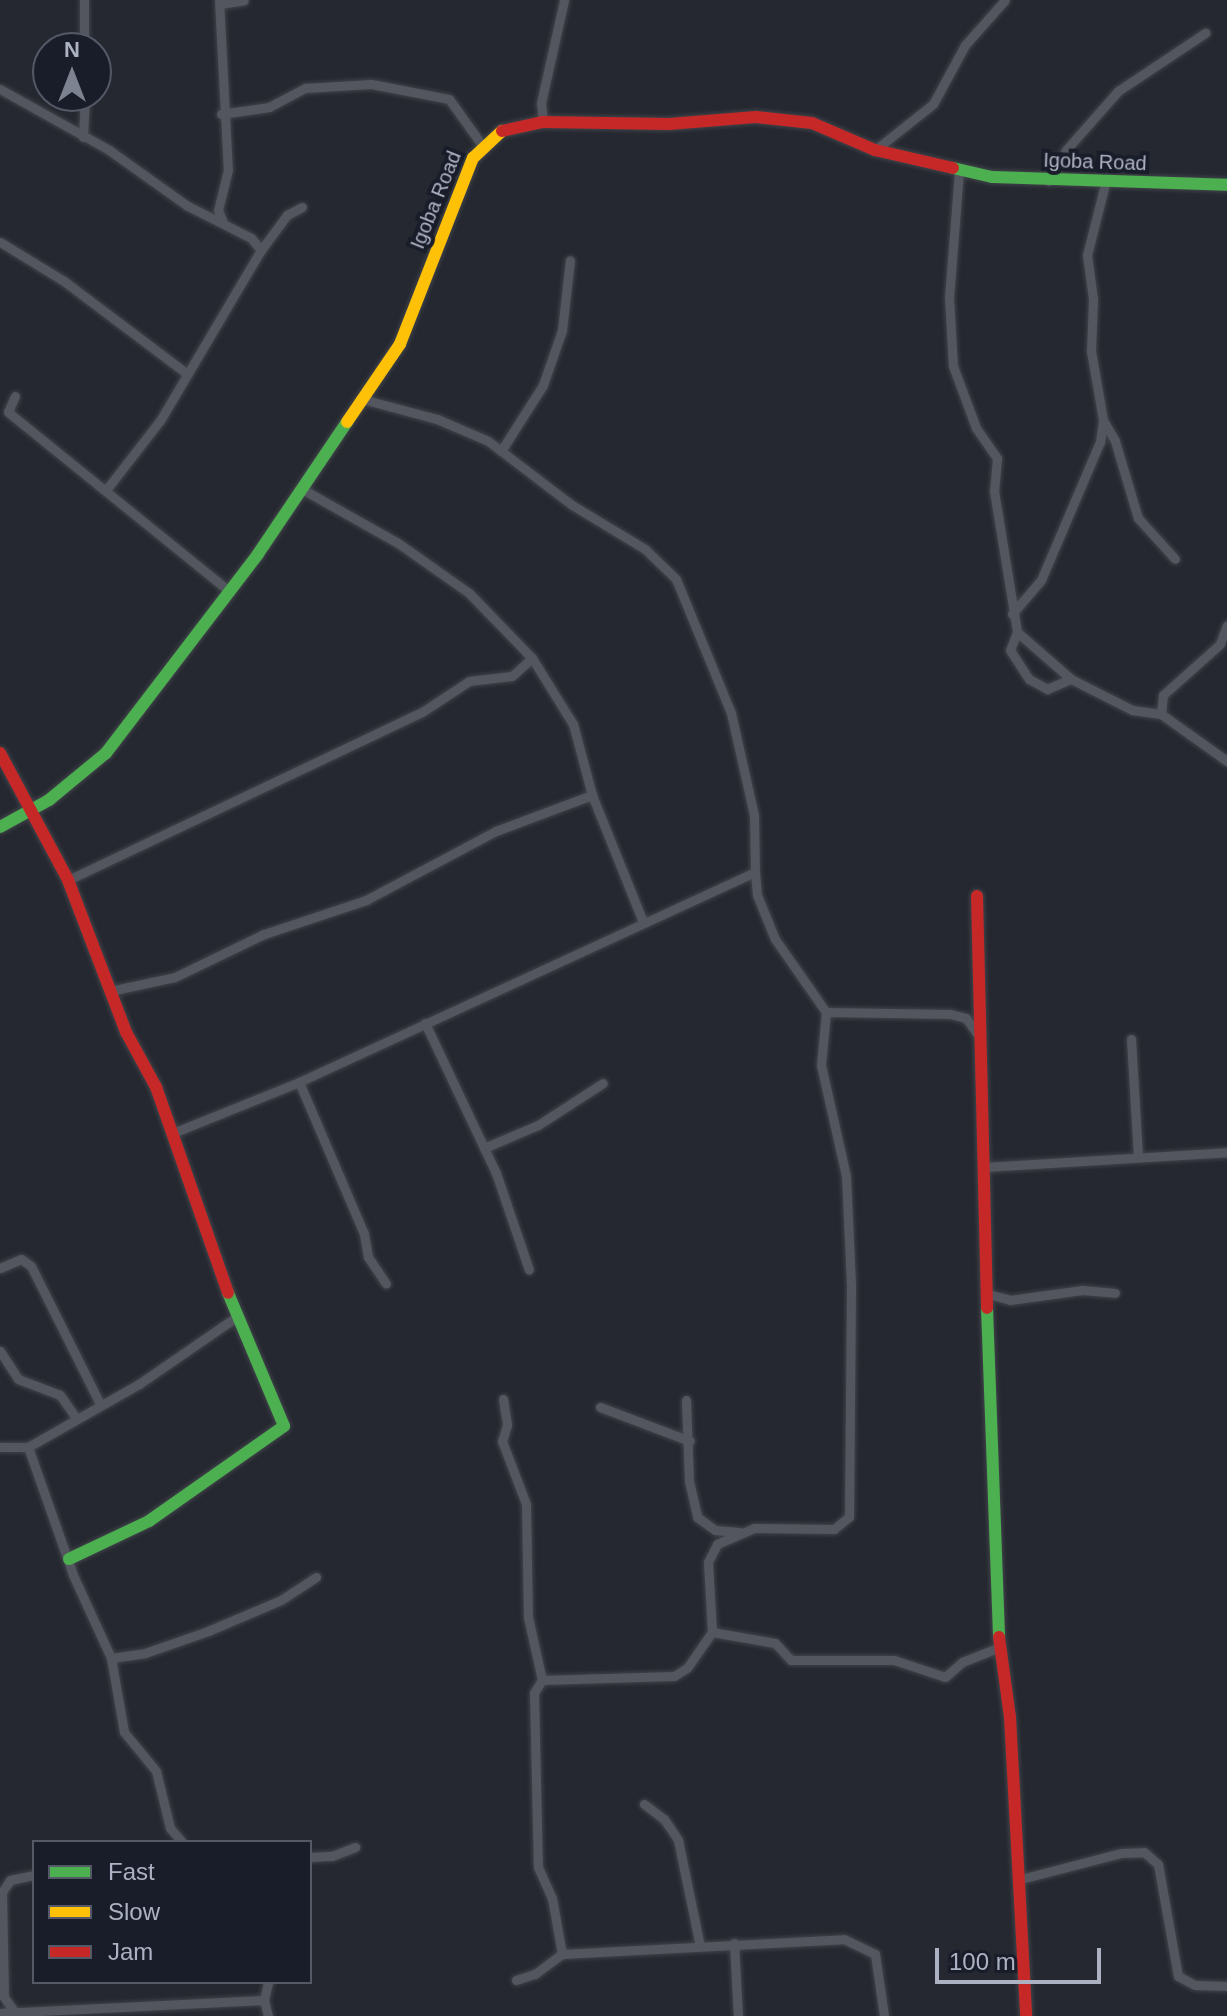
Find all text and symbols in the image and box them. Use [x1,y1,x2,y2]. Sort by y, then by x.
north arrow [32,32,112,112]
text: N [64,37,80,62]
street label: Igoba Road [406,148,466,252]
street label: Igoba Road [1043,148,1147,176]
legend [32,1840,312,1984]
text: Fast [108,1858,155,1885]
text: Slow [108,1898,160,1925]
scale bar [939,1932,1105,1982]
text: Jam [108,1938,153,1965]
text: 100 m [949,1948,1016,1975]

